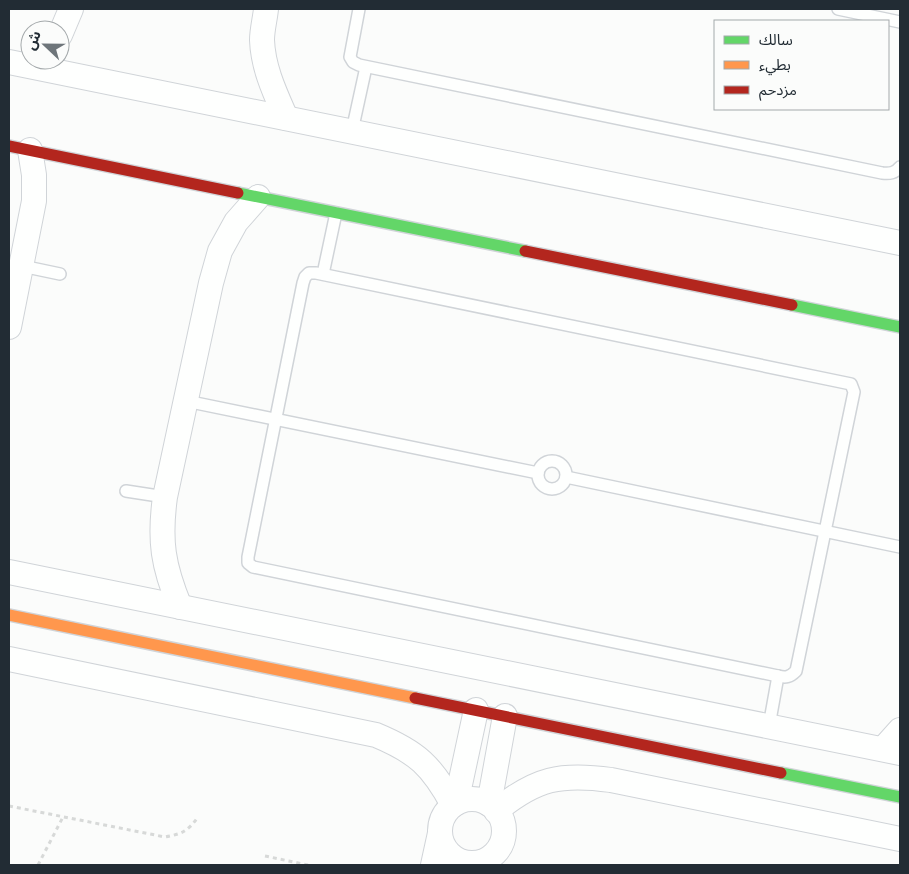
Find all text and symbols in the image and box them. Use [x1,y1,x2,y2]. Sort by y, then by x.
north arrow [20,20,70,70]
legend [714,20,889,110]
text: ش [22,28,44,52]
text: سالك [759,31,793,49]
text: بطيء [759,56,791,76]
text: مزدحم [759,81,797,101]

